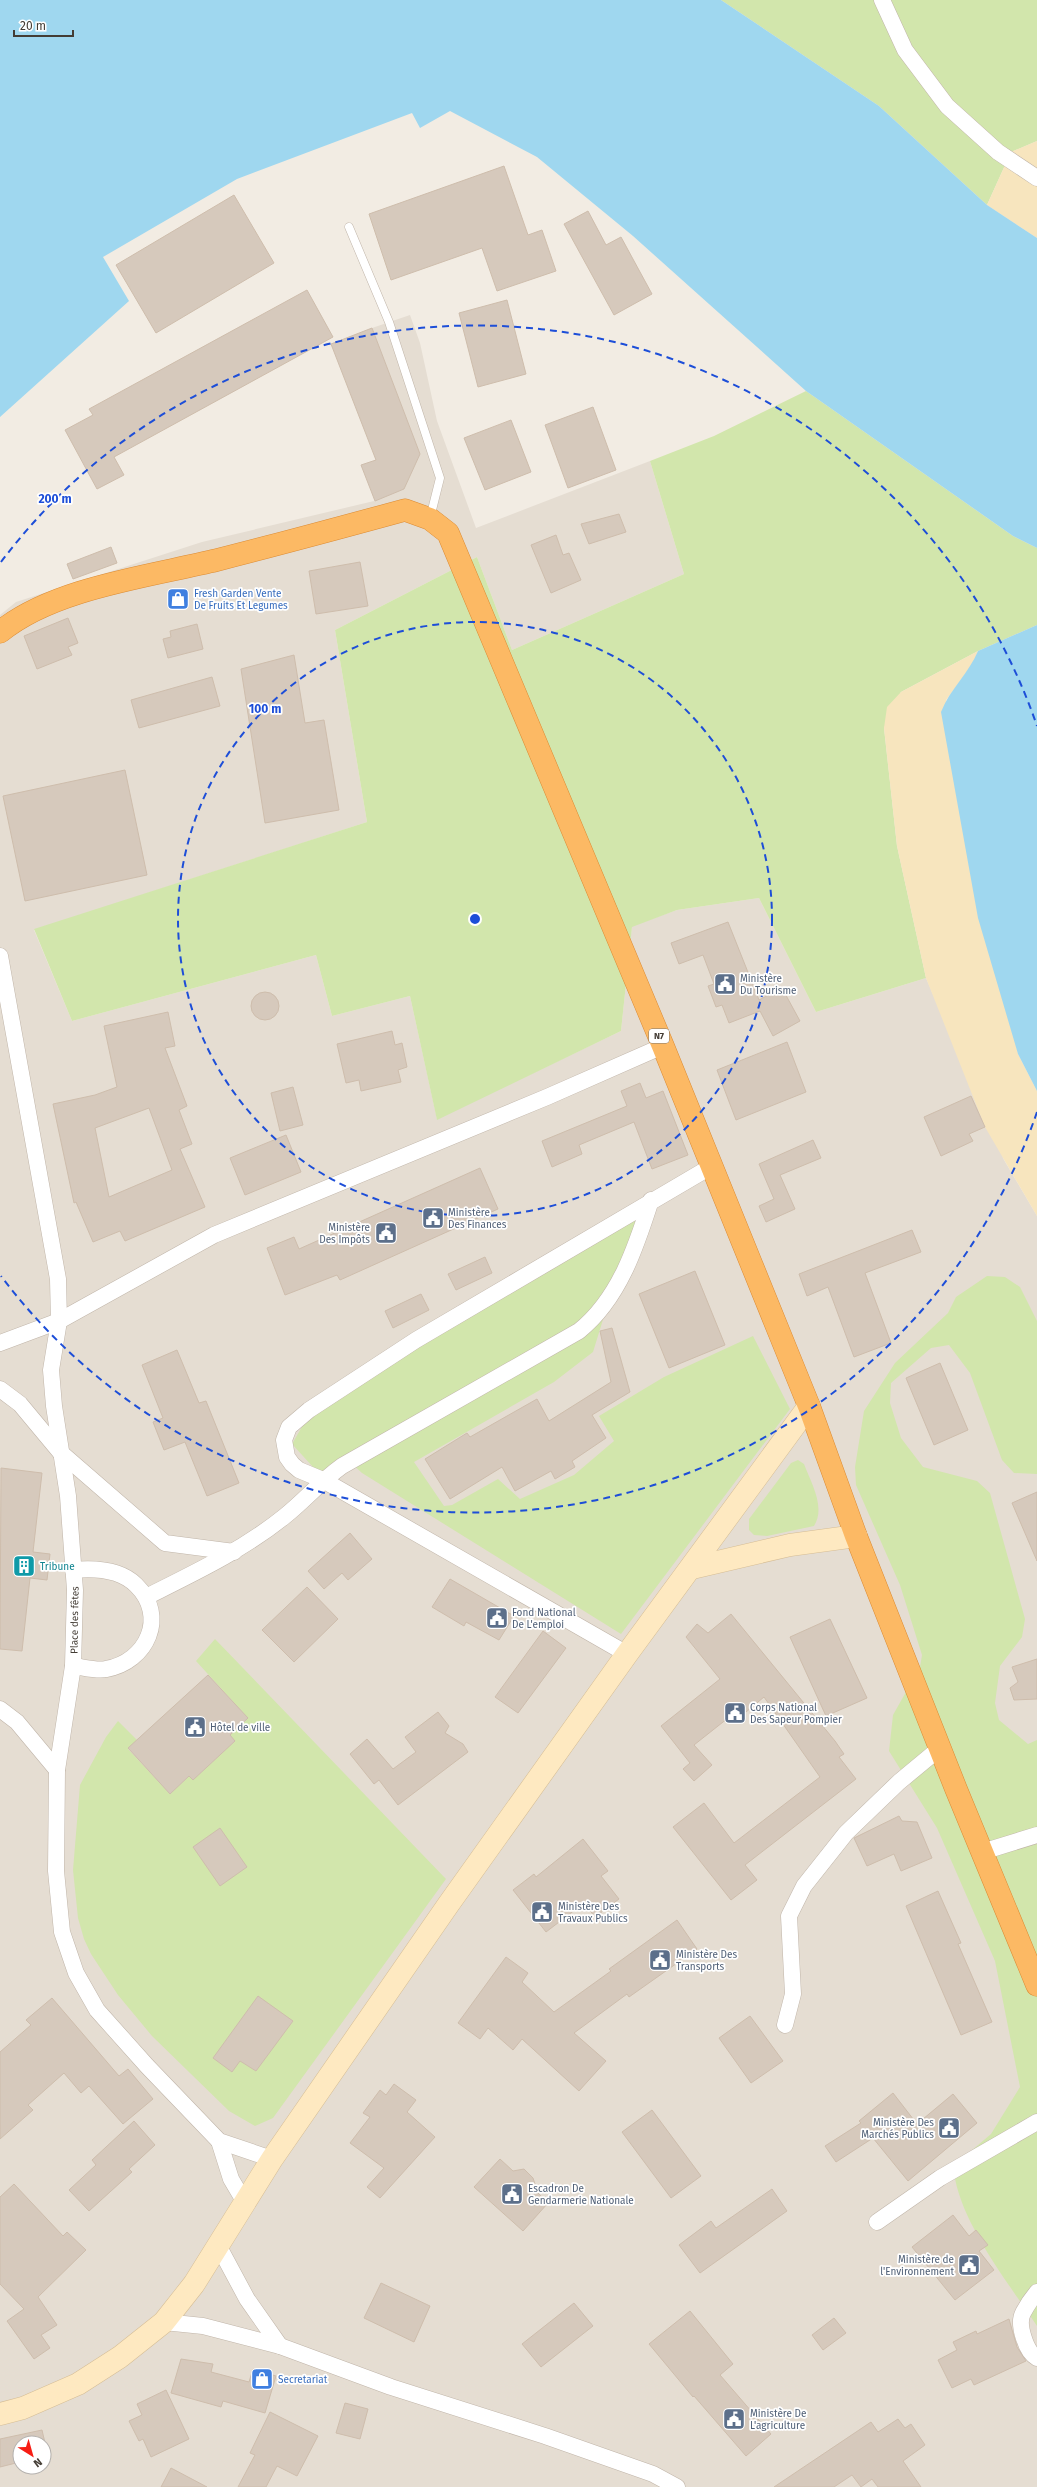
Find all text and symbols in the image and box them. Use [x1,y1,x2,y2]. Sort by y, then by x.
scale bar [14,12,73,38]
text: 20 m [20,19,46,33]
text: 200 m [38,492,72,506]
shop icon: Fresh Garden Vente De Fruits Et Legumes [165,586,191,612]
place label: Fresh Garden Vente De Fruits Et Legumes [194,588,288,612]
text: 100 m [249,702,281,716]
centre of rings [468,912,482,926]
public building icon: Ministère Du Tourisme [712,971,738,997]
place label: Ministère Du Tourisme [740,973,797,997]
road number: N7 [649,1029,669,1043]
public building icon: Ministère Des Finances [420,1205,446,1231]
place label: Ministère Des Finances [448,1207,507,1231]
public building icon: Ministère Des Impôts [373,1220,399,1246]
place label: Ministère Des Impôts [319,1222,370,1246]
building icon: Tribune [11,1553,37,1579]
place label: Tribune [40,1561,75,1573]
street label: Place des fêtes [68,1586,82,1654]
public building icon: Fond National De L'emploi [484,1605,510,1631]
place label: Fond National De L'emploi [512,1607,576,1631]
public building icon: Corps National Des Sapeur Pompier [722,1700,748,1726]
place label: Corps National Des Sapeur Pompier [750,1702,842,1726]
public building icon: Hôtel de ville [182,1714,208,1740]
place label: Hôtel de ville [210,1722,270,1734]
public building icon: Ministère Des Travaux Publics [529,1899,555,1925]
place label: Ministère Des Travaux Publics [558,1901,628,1925]
public building icon: Ministère Des Transports [647,1947,673,1973]
place label: Ministère Des Transports [676,1949,737,1973]
public building icon: Ministère Des Marchés Publics [936,2115,962,2141]
place label: Ministère Des Marchés Publics [861,2117,934,2141]
public building icon: Escadron De Gendarmerie Nationale [499,2181,525,2207]
place label: Escadron De Gendarmerie Nationale [528,2183,634,2207]
public building icon: Ministère de l'Environnement [956,2252,982,2278]
place label: Ministère de l'Environnement [880,2254,954,2278]
shop icon: Secretariat [249,2366,275,2392]
place label: Secretariat [278,2374,328,2386]
public building icon: Ministère De L'agriculture [721,2406,747,2432]
place label: Ministère De L'agriculture [750,2408,806,2432]
north arrow [12,2435,52,2475]
text: N [31,2455,45,2470]

